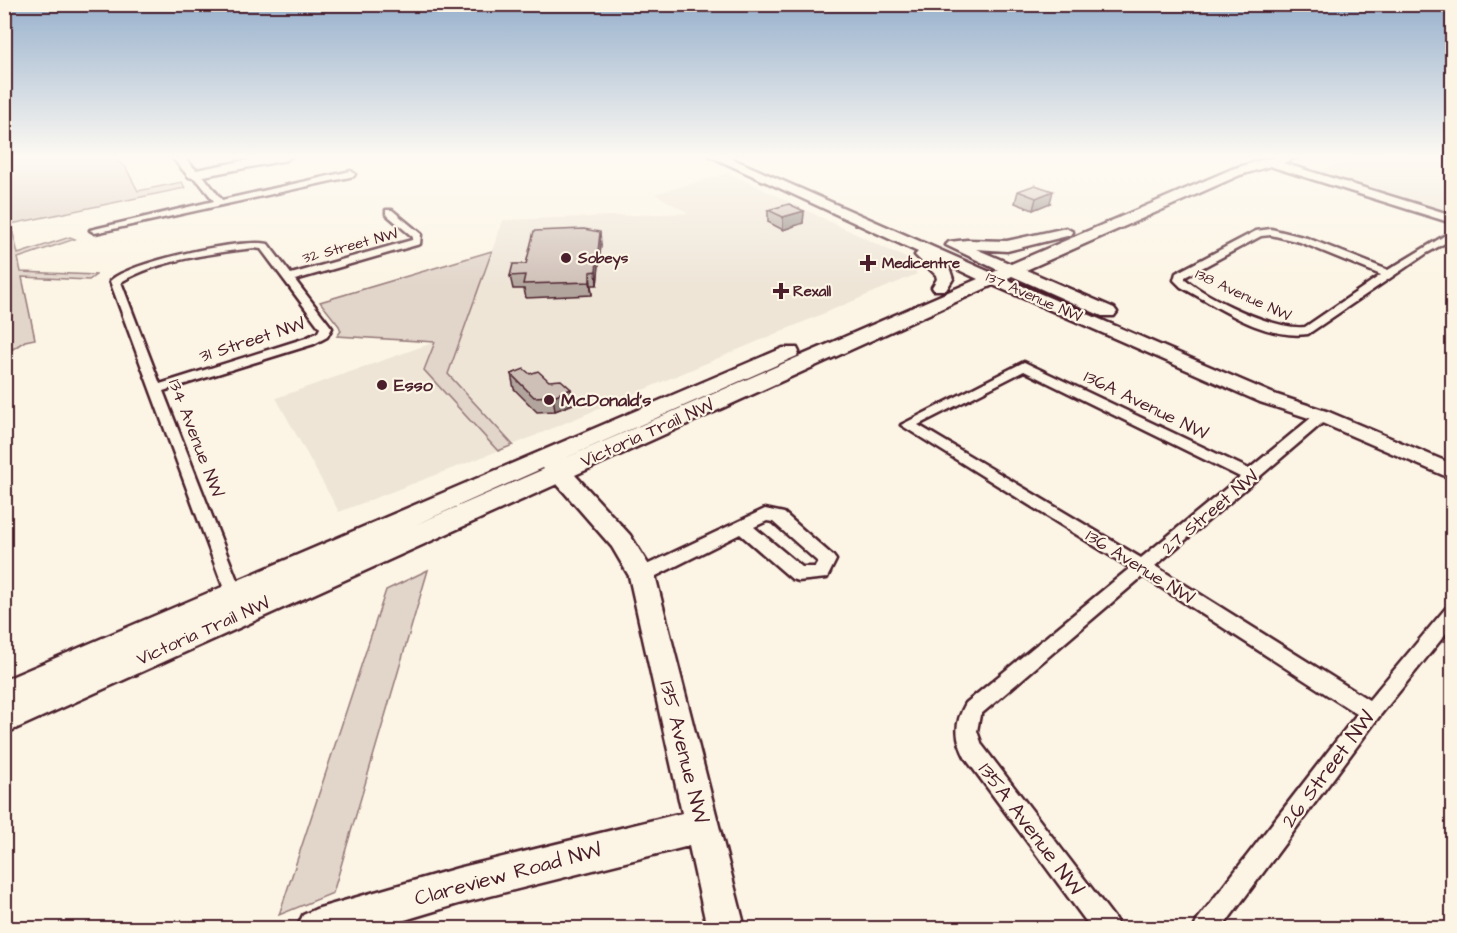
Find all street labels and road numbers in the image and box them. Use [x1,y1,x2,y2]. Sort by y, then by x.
street label: 32 Street NW [300,223,400,269]
street label: 138 Avenue NW [1192,264,1294,326]
street label: 137 Avenue NW [983,266,1085,328]
street label: 31 Street NW [196,311,308,369]
street label: 136A Avenue NW [1080,364,1212,446]
street label: 134 Avenue NW [162,375,230,501]
street label: Victoria Trail NW [577,392,718,474]
street label: 27 Street NW [1156,464,1264,560]
street label: 136 Avenue NW [1081,524,1199,610]
street label: Victoria Trail NW [133,590,274,672]
street label: 135 Avenue NW [652,678,716,827]
street label: 26 Street NW [1274,704,1382,834]
street label: 135A Avenue NW [971,757,1091,902]
street label: Clareview Road NW [411,835,605,913]

